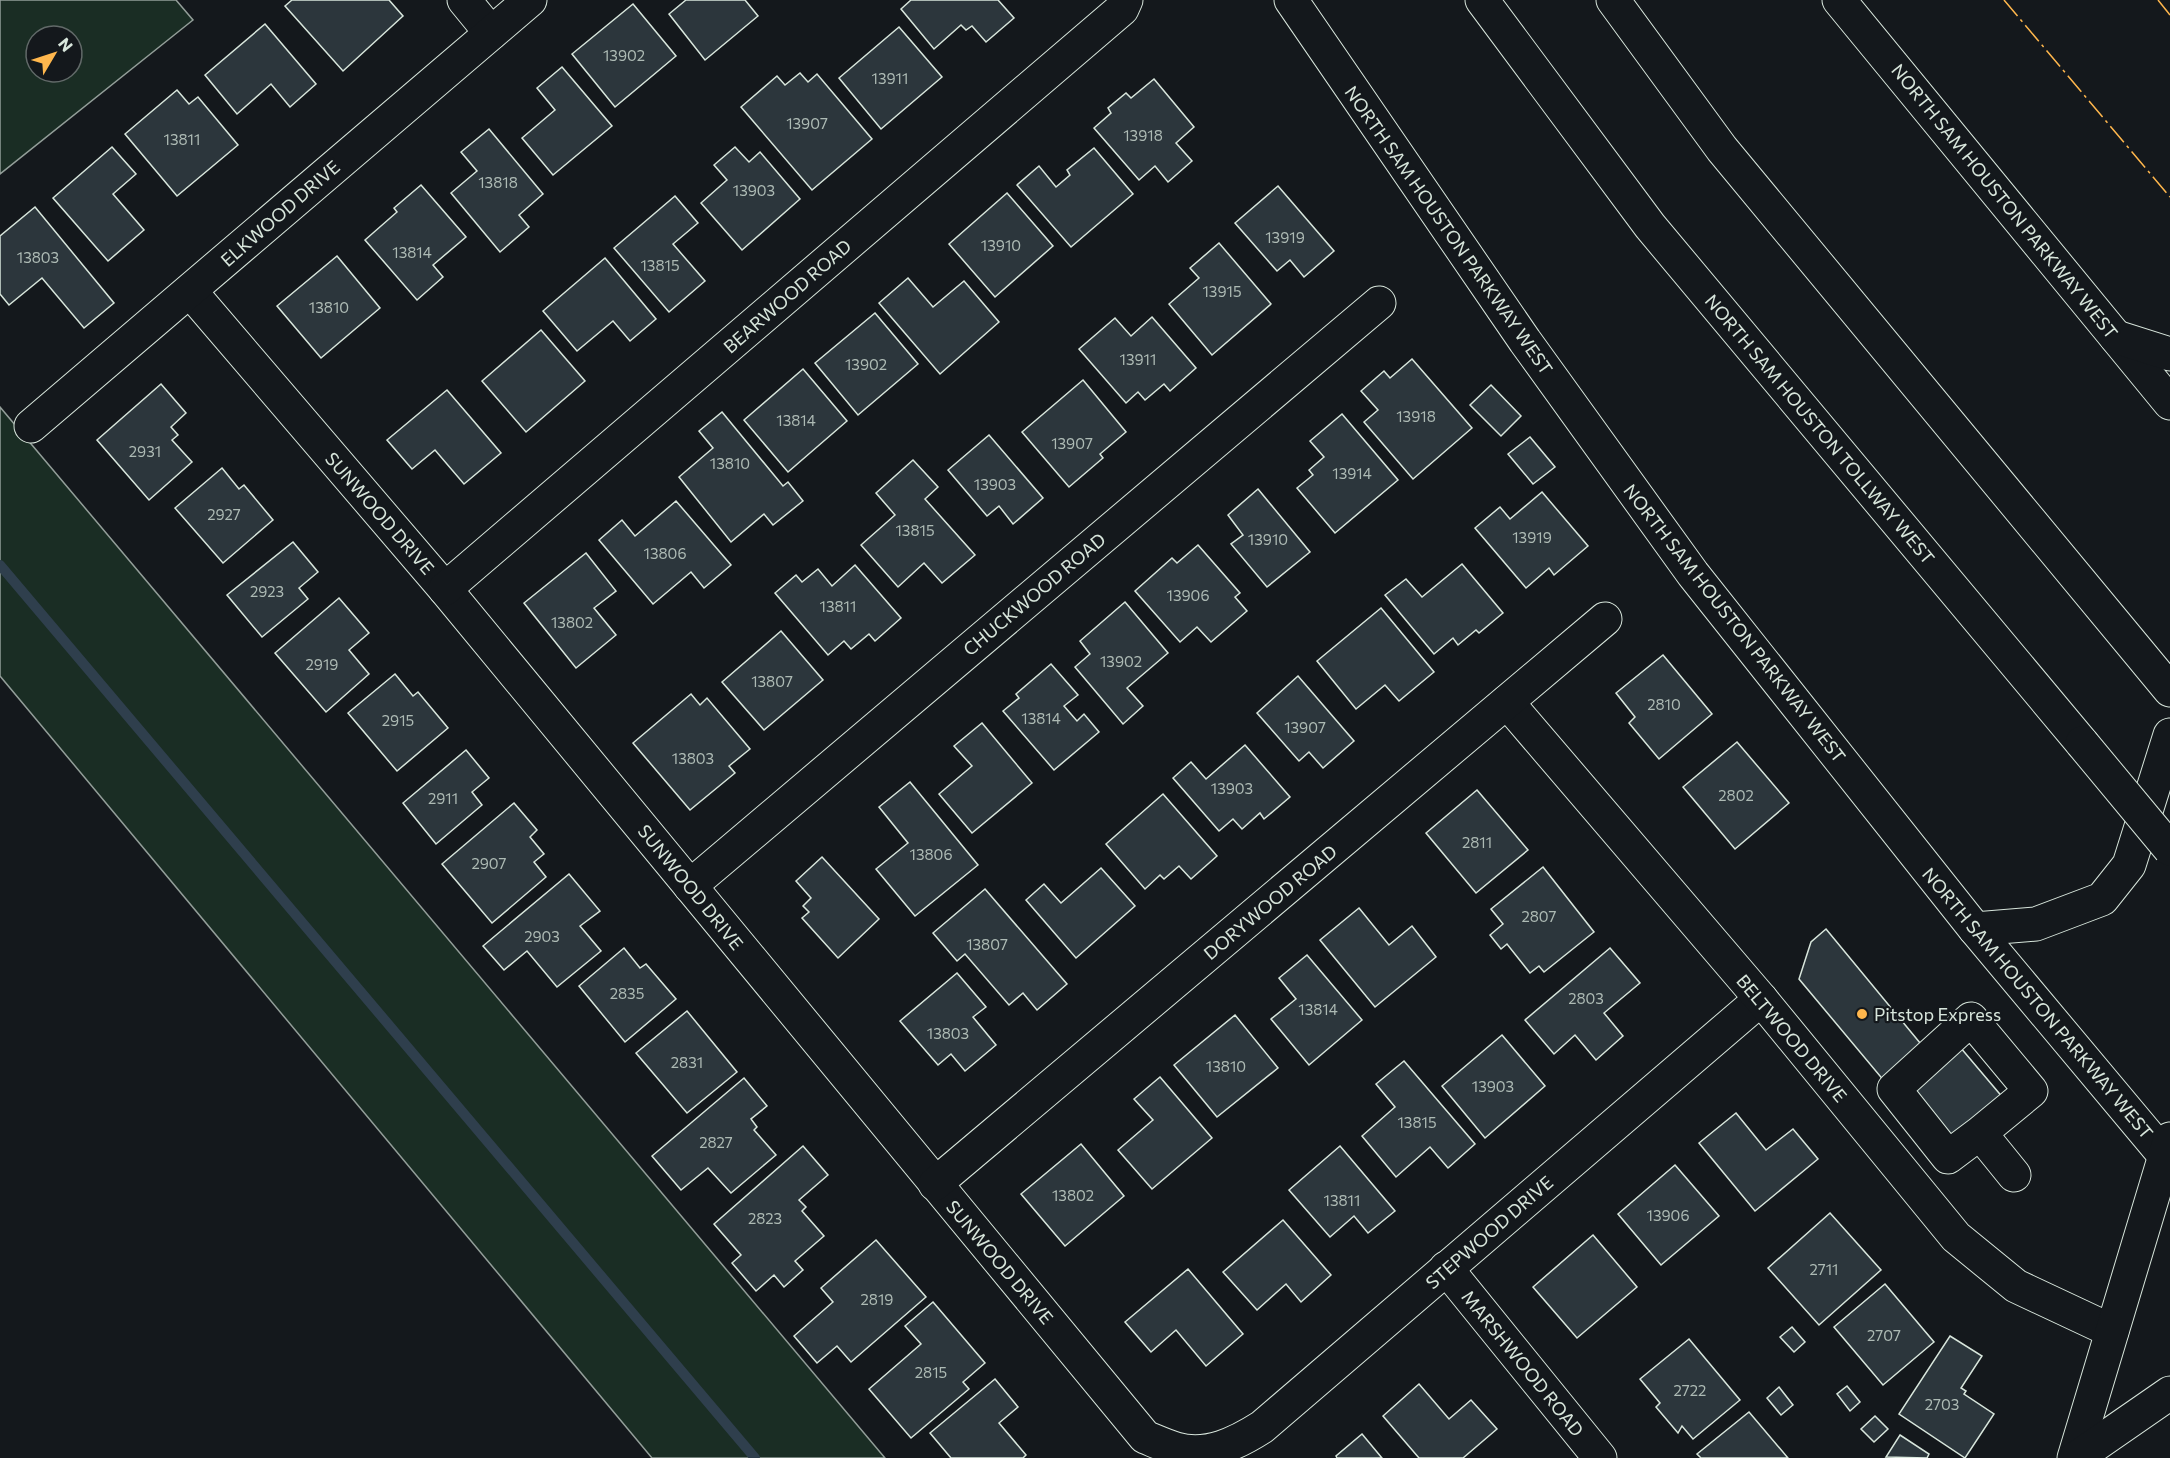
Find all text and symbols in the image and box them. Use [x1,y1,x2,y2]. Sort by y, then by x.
north arrow [24,24,84,84]
text: N [55,34,77,55]
house number: 13902 [603,46,645,64]
street label: NORTH SAM HOUSTON PARKWAY WEST [1887,59,2123,343]
house number: 13911 [872,69,908,87]
street label: NORTH SAM HOUSTON PARKWAY WEST [1340,81,1558,379]
house number: 13907 [786,114,828,132]
house number: 13918 [1123,126,1163,144]
house number: 13811 [164,130,200,148]
street label: ELKWOOD DRIVE [216,155,344,271]
house number: 13818 [478,173,518,191]
house number: 13903 [733,181,775,199]
house number: 13919 [1265,228,1305,246]
street label: BEARWOOD ROAD [719,235,855,357]
house number: 13910 [981,236,1021,254]
house number: 13814 [392,243,432,261]
house number: 13803 [17,248,59,266]
house number: 13815 [640,256,680,274]
house number: 13915 [1202,282,1242,300]
street label: NORTH SAM HOUSTON TOLLWAY WEST [1701,290,1939,568]
house number: 13810 [309,298,349,316]
house number: 13911 [1120,350,1156,368]
house number: 13902 [845,355,887,373]
house number: 13918 [1396,407,1436,425]
house number: 13814 [776,411,816,429]
house number: 13907 [1051,434,1093,452]
house number: 2931 [129,442,161,460]
street label: SUNWOOD DRIVE [321,447,439,579]
house number: 13810 [710,454,750,472]
house number: 13914 [1332,464,1372,482]
house number: 13903 [974,475,1016,493]
street label: NORTH SAM HOUSTON PARKWAY WEST [1619,479,1851,767]
house number: 2927 [207,505,241,523]
house number: 13815 [895,521,935,539]
street label: CHUCKWOOD ROAD [958,528,1110,660]
house number: 13919 [1512,528,1552,546]
house number: 13910 [1248,530,1288,548]
house number: 13806 [644,544,686,562]
house number: 2923 [250,582,284,600]
house number: 13906 [1167,586,1209,604]
house number: 13811 [820,597,856,615]
house number: 13802 [551,613,593,631]
house number: 13902 [1100,652,1142,670]
house number: 2919 [306,655,338,673]
house number: 13807 [751,672,793,690]
house number: 2810 [1647,695,1681,713]
house number: 13814 [1021,709,1061,727]
house number: 2915 [382,711,414,729]
house number: 13907 [1284,718,1326,736]
house number: 13803 [672,749,714,767]
house number: 13903 [1211,779,1253,797]
house number: 2802 [1718,786,1754,804]
house number: 2911 [428,789,458,807]
street label: SUNWOOD DRIVE [634,820,748,954]
house number: 2811 [1462,833,1492,851]
street label: DORYWOOD ROAD [1199,840,1341,964]
house number: 13806 [910,845,952,863]
house number: 2907 [471,854,507,872]
street label: NORTH SAM HOUSTON PARKWAY WEST [1918,863,2158,1143]
house number: 2807 [1521,907,1557,925]
house number: 2903 [524,927,560,945]
house number: 13807 [966,935,1008,953]
street label: BELTWOOD DRIVE [1732,970,1852,1106]
house number: 2835 [610,984,644,1002]
house number: 2803 [1568,989,1604,1007]
house number: 13814 [1298,1000,1338,1018]
place label: Pitstop Express [1874,1003,2001,1025]
marker: Pitstop Express [1855,1007,1869,1021]
house number: 13803 [927,1024,969,1042]
house number: 2831 [671,1053,703,1071]
house number: 13810 [1206,1057,1246,1075]
house number: 13903 [1472,1077,1514,1095]
house number: 13815 [1397,1113,1437,1131]
house number: 2827 [699,1133,733,1151]
street label: STEPWOOD DRIVE [1421,1171,1557,1293]
house number: 13802 [1052,1186,1094,1204]
house number: 13811 [1324,1191,1360,1209]
street label: SUNWOOD DRIVE [942,1196,1058,1328]
house number: 13906 [1647,1206,1689,1224]
house number: 2823 [748,1209,782,1227]
house number: 2711 [1809,1260,1839,1278]
street label: MARSHWOOD ROAD [1457,1286,1589,1440]
house number: 2819 [861,1290,893,1308]
house number: 2707 [1867,1326,1901,1344]
house number: 2815 [915,1363,947,1381]
house number: 2722 [1674,1381,1706,1399]
house number: 2703 [1925,1395,1959,1413]

